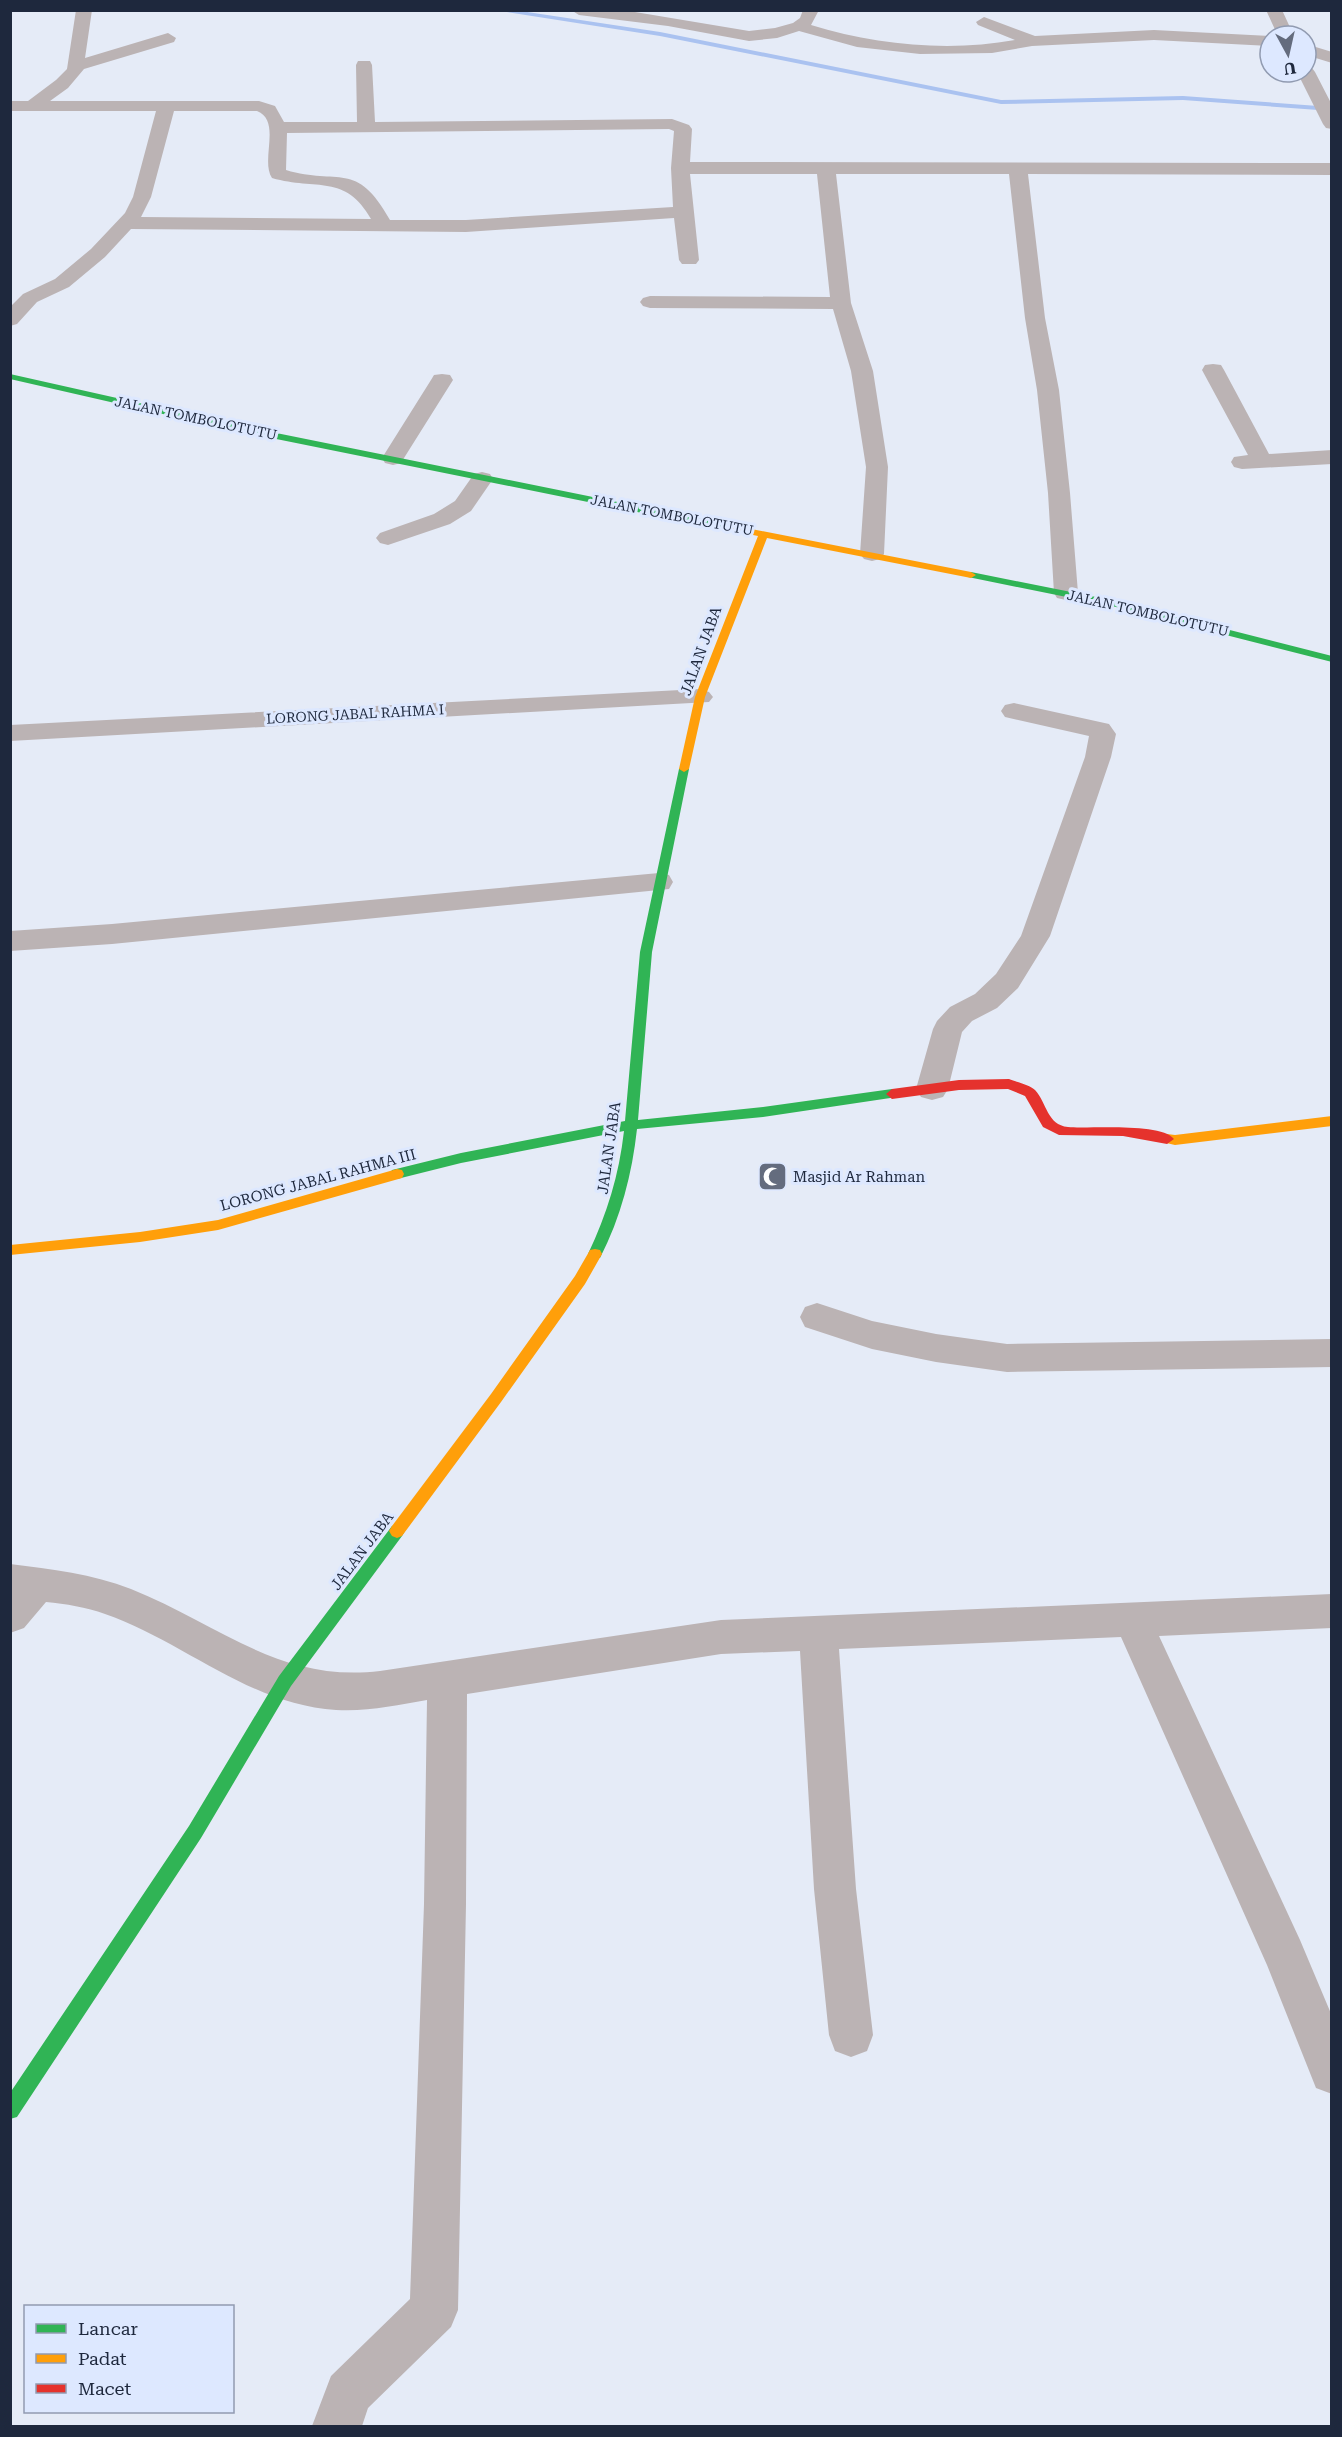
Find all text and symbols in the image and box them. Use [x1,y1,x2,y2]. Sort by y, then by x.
north arrow [1258,24,1318,84]
text: U [1283,58,1297,79]
street label: JALAN TOMBOLOTUTU [113,393,279,443]
street label: JALAN TOMBOLOTUTU [589,491,755,539]
street label: JALAN TOMBOLOTUTU [1066,587,1230,639]
street label: JALAN JABA [677,604,726,698]
street label: LORONG JABAL RAHMA I [266,701,444,727]
street label: JALAN JABA [594,1100,624,1195]
street label: LORONG JABAL RAHMA III [218,1145,418,1215]
mosque icon: Masjid Ar Rahman [756,1161,788,1193]
place label: Masjid Ar Rahman [793,1168,925,1186]
street label: JALAN JABA [327,1508,398,1594]
legend [24,2305,234,2413]
text: Lancar [78,2318,138,2339]
text: Padat [78,2348,127,2369]
text: Macet [78,2378,131,2399]

